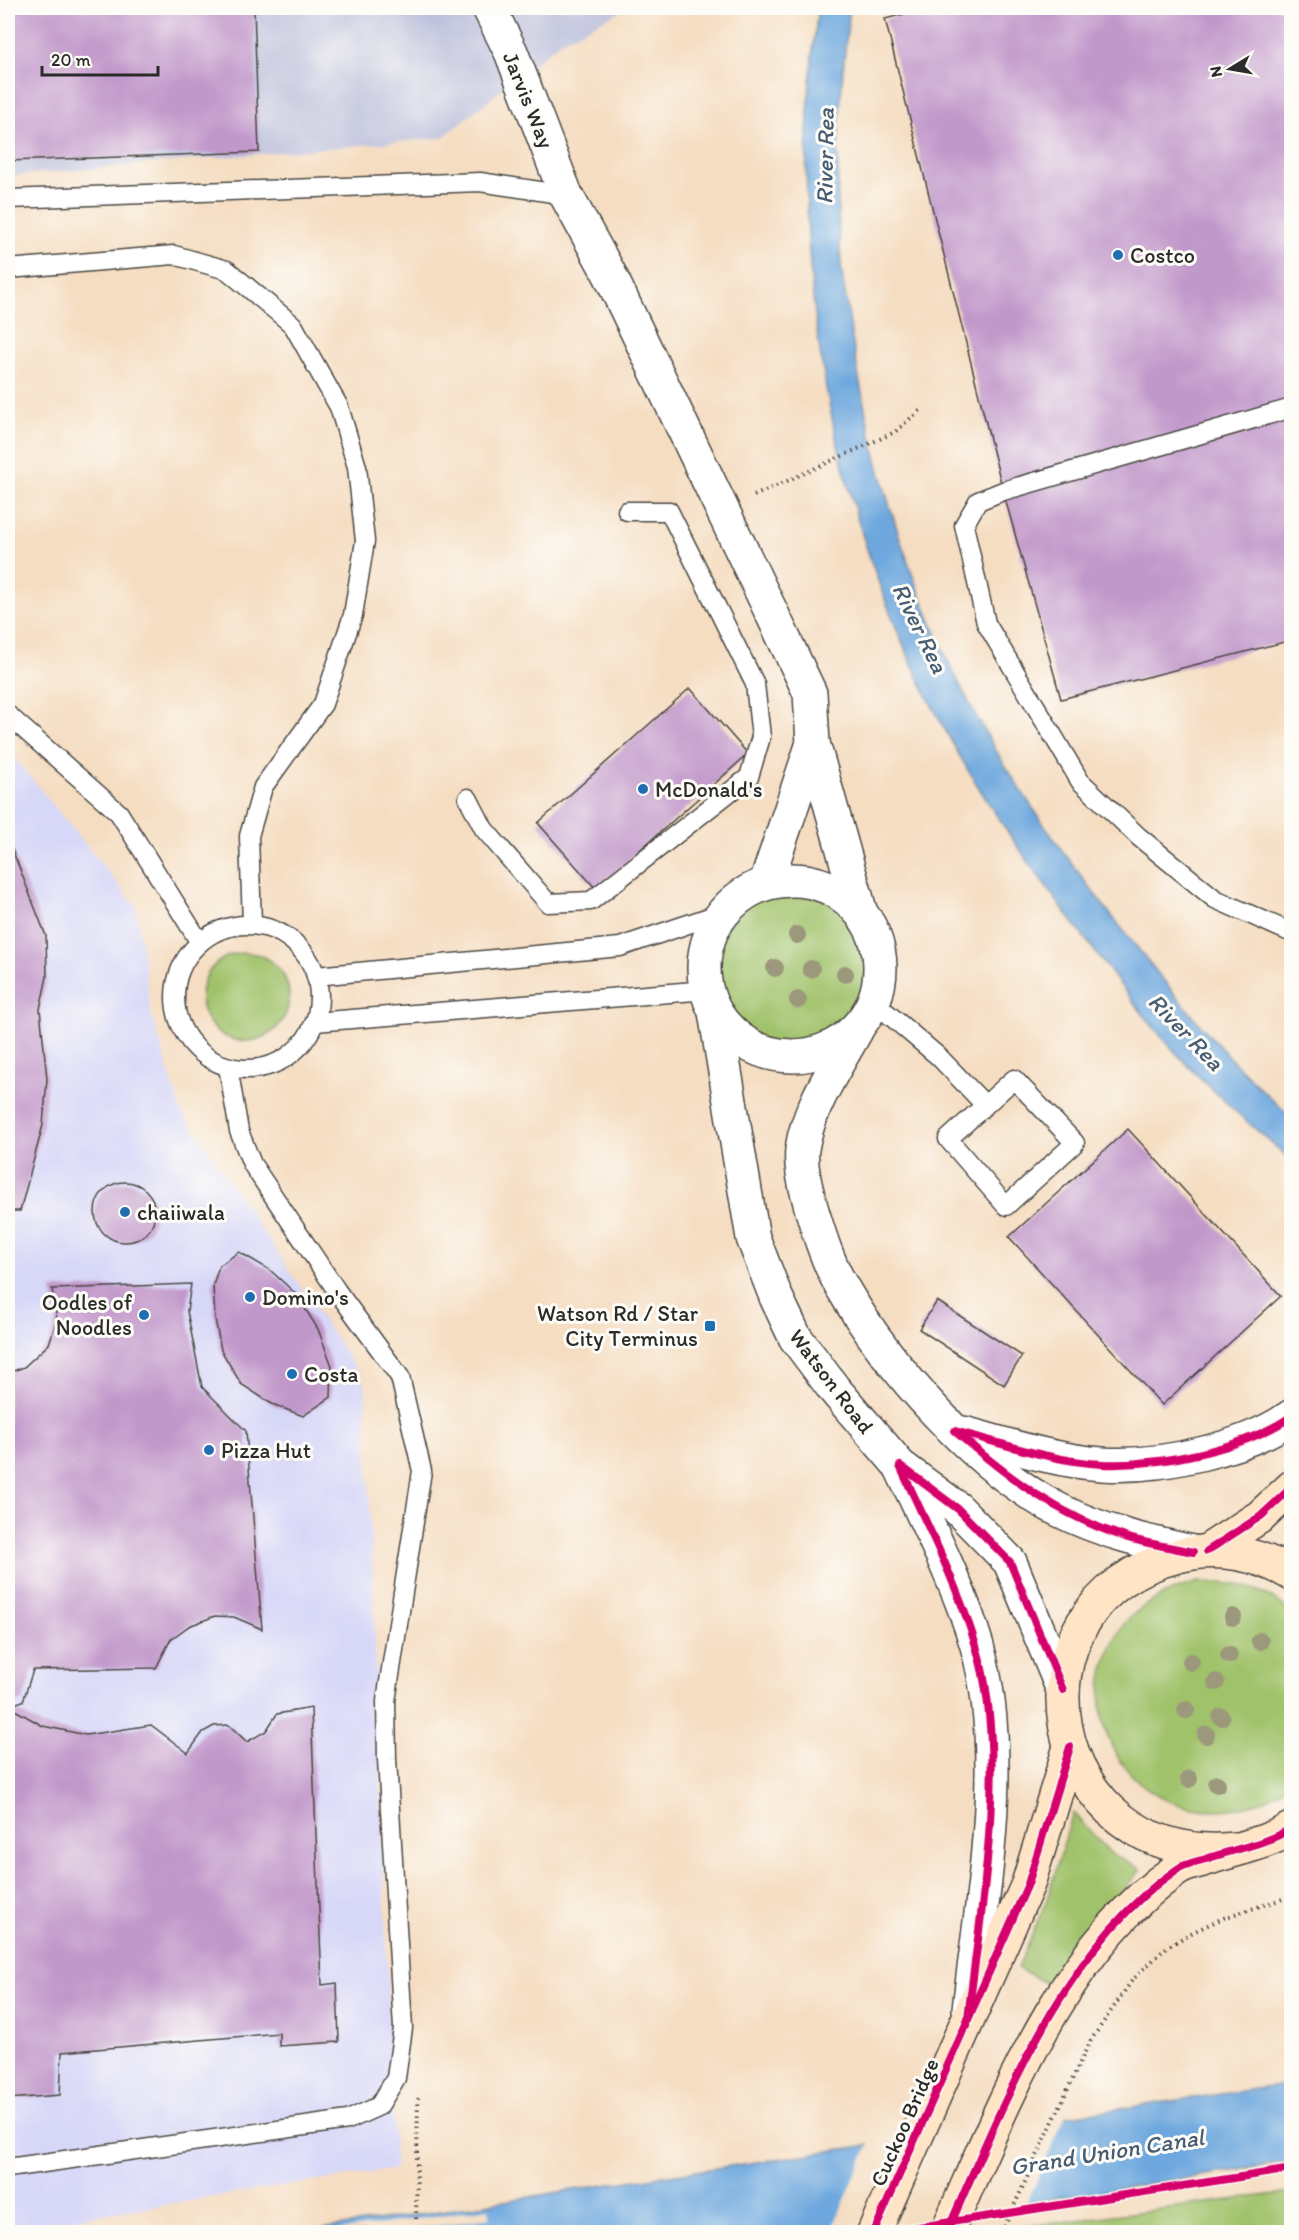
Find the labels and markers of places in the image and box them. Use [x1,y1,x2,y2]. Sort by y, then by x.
place label: Costco [1130,242,1195,269]
marker: Costco [1111,248,1125,262]
place label: McDonald's [655,776,763,803]
marker: McDonald's [636,782,650,796]
place label: chaiiwala [137,1199,225,1226]
marker: chaiiwala [118,1205,132,1219]
place label: Domino's [262,1284,349,1311]
place label: Oodles of Noodles [42,1289,133,1341]
marker: Domino's [243,1290,257,1304]
place label: Watson Rd / Star City Terminus [537,1300,699,1352]
marker: Oodles of Noodles [137,1308,151,1322]
marker: Watson Rd / Star City Terminus [703,1319,717,1333]
place label: Costa [304,1361,358,1388]
marker: Costa [285,1367,299,1381]
place label: Pizza Hut [221,1437,311,1464]
marker: Pizza Hut [202,1443,216,1457]

